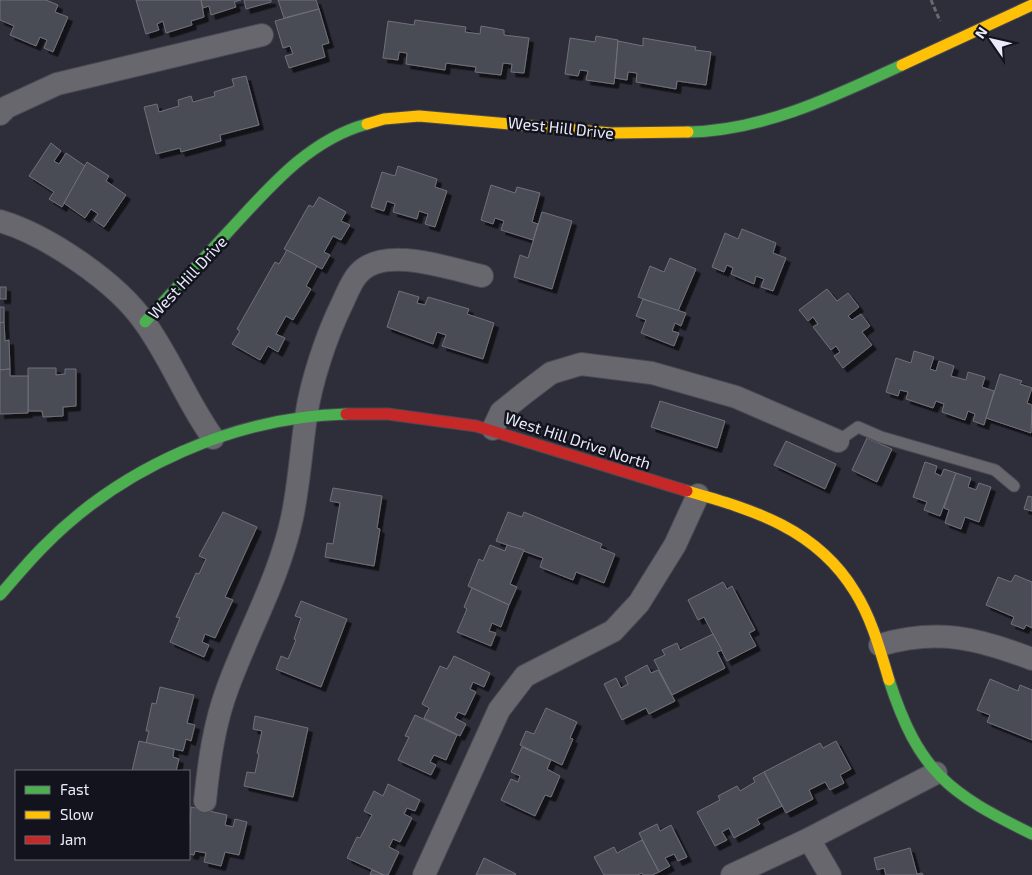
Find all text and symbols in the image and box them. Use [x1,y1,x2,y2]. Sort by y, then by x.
north arrow [967,15,1017,65]
text: N [971,24,991,41]
street label: West Hill Drive [507,112,615,142]
street label: West Hill Drive [144,232,230,322]
street label: West Hill Drive North [503,407,653,473]
legend [15,770,190,860]
text: Fast [60,780,90,798]
text: Slow [60,805,94,823]
text: Jam [60,830,86,848]

